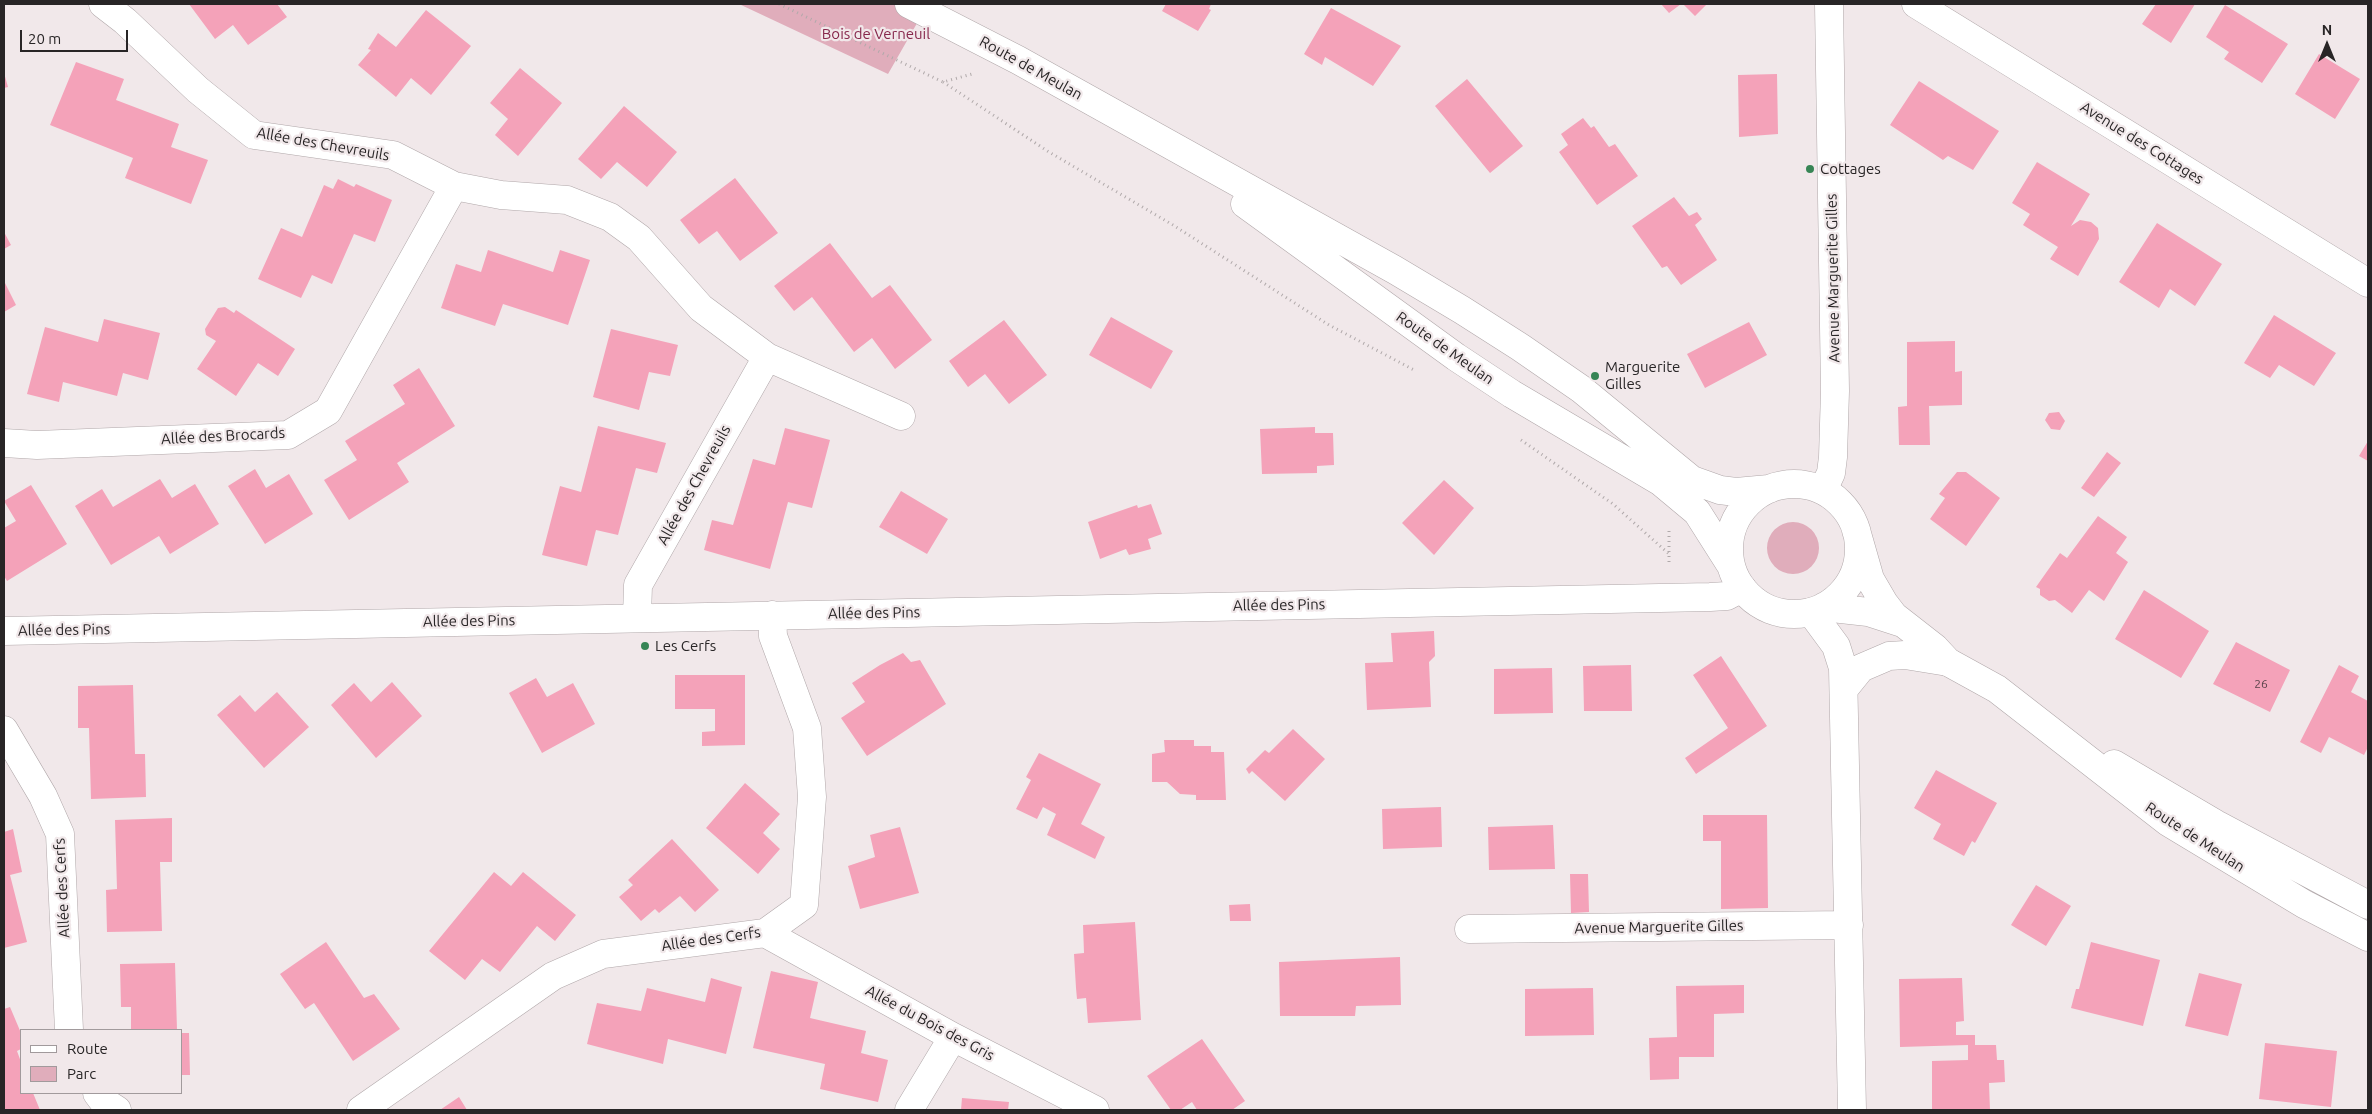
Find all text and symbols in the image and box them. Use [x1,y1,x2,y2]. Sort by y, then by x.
scale bar [22,20,130,52]
north arrow [2302,20,2352,70]
text: N [2322,22,2332,38]
park label: Bois de Verneuil [822,25,930,43]
text: 20 m [28,30,61,47]
street label: Route de Meulan [976,32,1086,104]
street label: Avenue des Cottages [2077,98,2207,188]
street label: Allée des Chevreuils [255,123,391,165]
place label: Cottages [1820,160,1881,178]
marker: Cottages [1804,163,1816,175]
street label: Avenue Marguerite Gilles [1823,193,1843,363]
street label: Route de Meulan [1393,308,1497,388]
place label: Marguerite Gilles [1605,358,1680,393]
marker: Marguerite Gilles [1589,370,1601,382]
street label: Allée des Chevreuils [654,422,734,548]
street label: Allée des Brocards [161,424,285,448]
street label: Allée des Pins [1233,595,1325,615]
street label: Allée des Pins [828,603,920,623]
street label: Allée des Pins [423,611,515,631]
street label: Allée des Pins [18,620,110,640]
place label: Les Cerfs [655,637,716,655]
marker: Les Cerfs [639,640,651,652]
house number: 26 [2254,677,2268,691]
street label: Route de Meulan [2142,798,2248,876]
street label: Allée des Cerfs [50,838,74,938]
street label: Avenue Marguerite Gilles [1574,917,1744,937]
street label: Allée des Cerfs [660,923,762,955]
street label: Allée du Bois des Gris [863,981,997,1065]
legend [20,1029,182,1094]
text: Route [67,1040,108,1057]
text: Parc [67,1065,96,1082]

